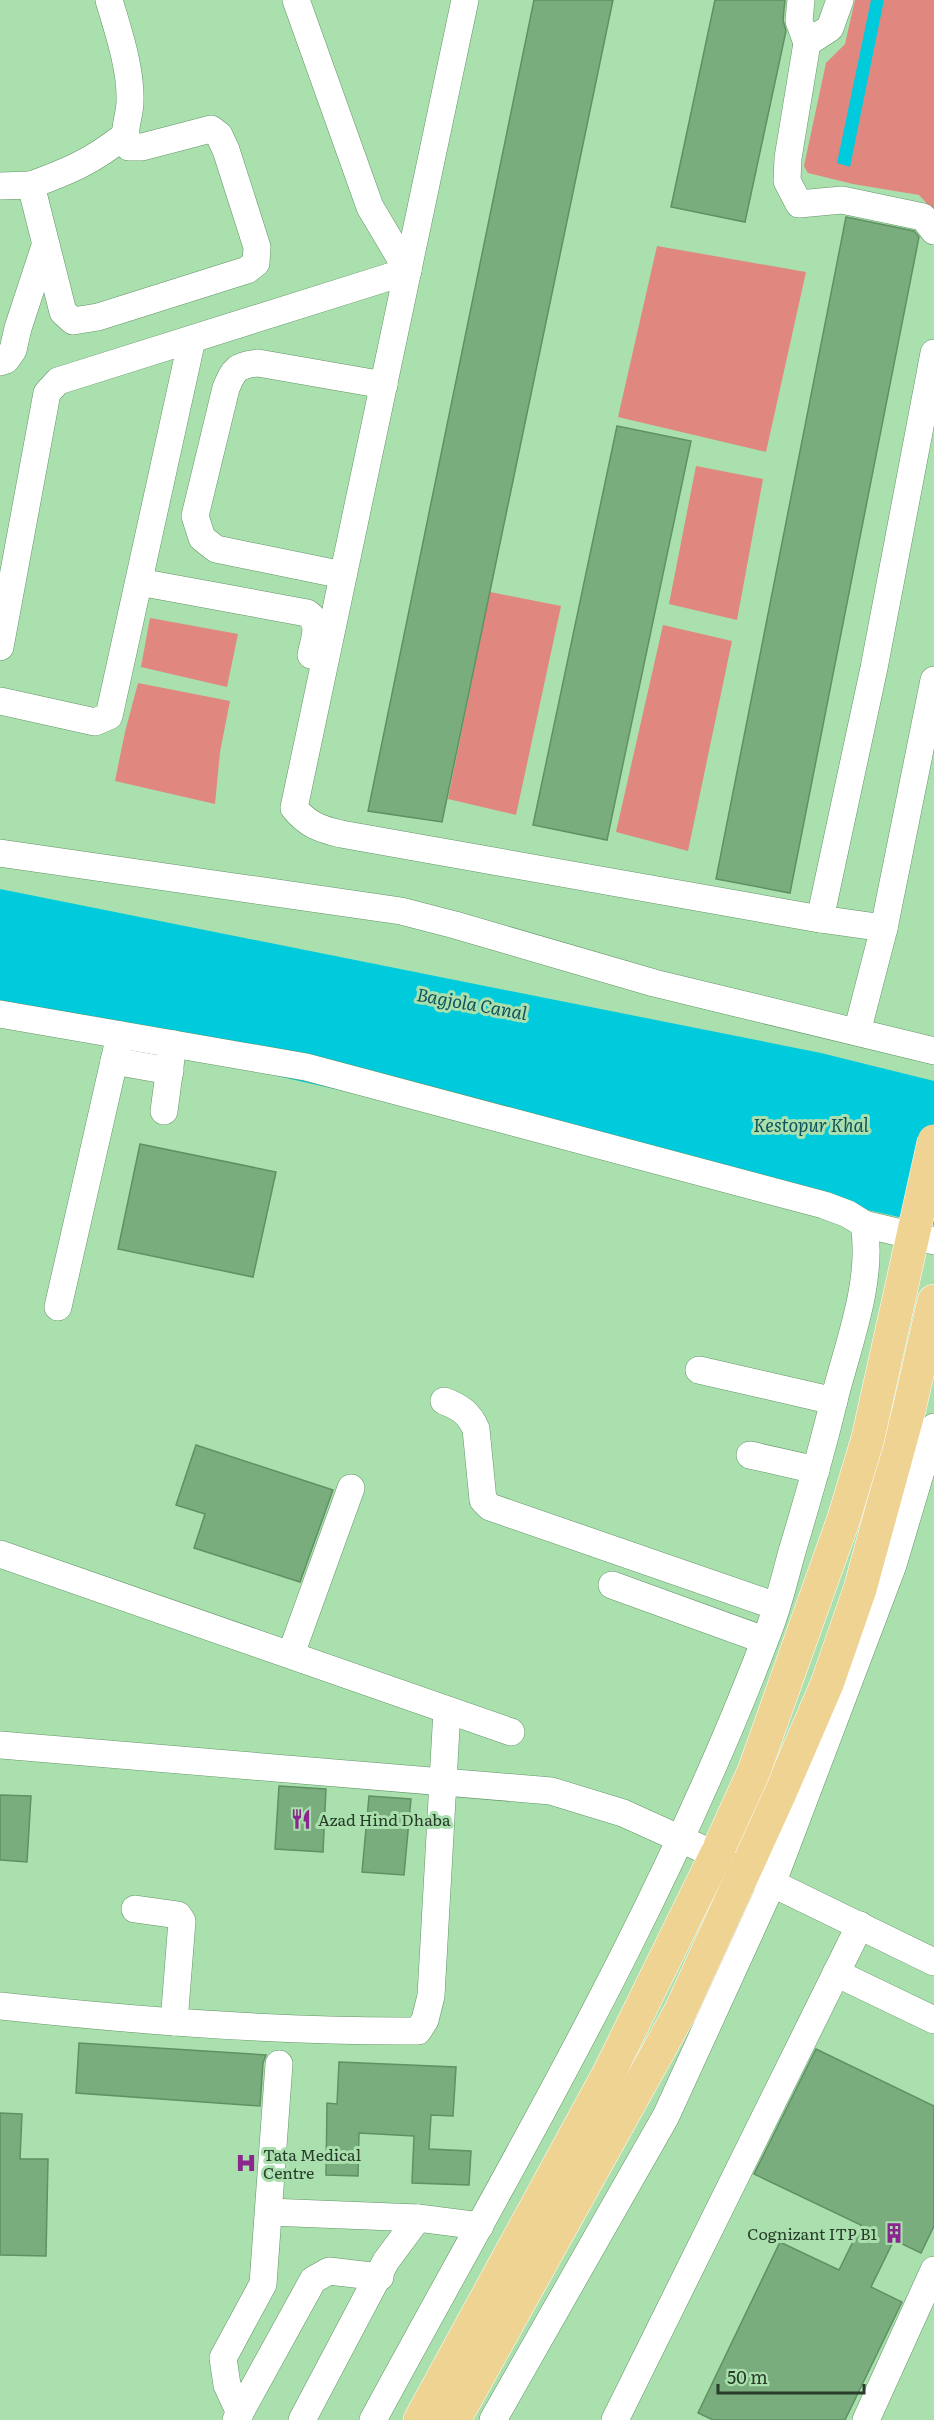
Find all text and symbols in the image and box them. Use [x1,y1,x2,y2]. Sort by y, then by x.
water label: Bagjola Canal [415,980,530,1026]
water label: Kestopur Khal [753,1111,870,1138]
restaurant icon: Azad Hind Dhaba [289,1807,313,1831]
place label: Azad Hind Dhaba [318,1807,451,1831]
place label: Tata Medical Centre [263,2142,361,2184]
hospital icon: Tata Medical Centre [234,2151,258,2175]
place label: Cognizant ITP B1 [747,2221,877,2245]
building icon: Cognizant ITP B1 [882,2221,906,2245]
scale bar [718,2357,864,2395]
text: 50 m [727,2363,768,2390]

